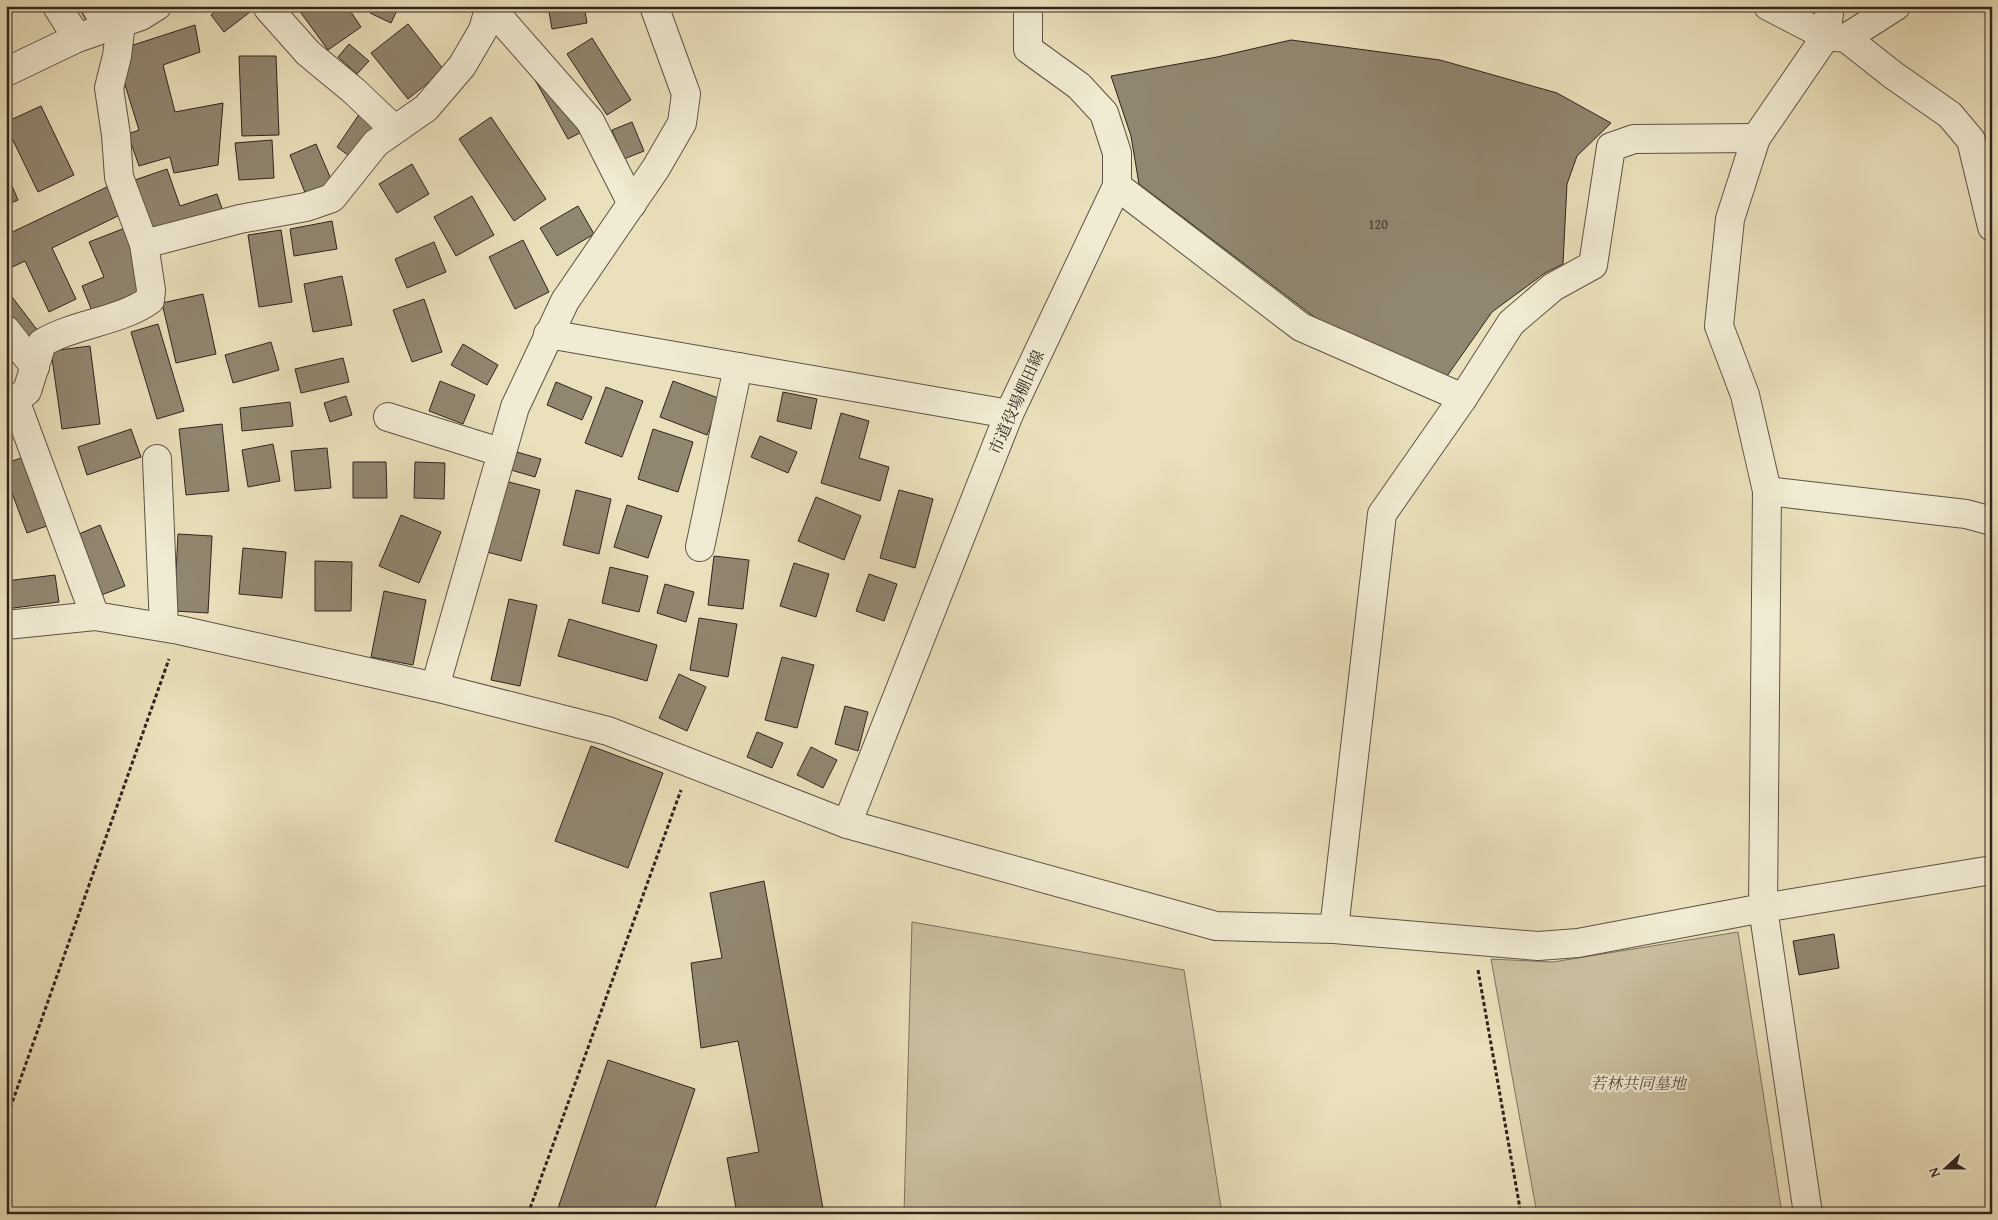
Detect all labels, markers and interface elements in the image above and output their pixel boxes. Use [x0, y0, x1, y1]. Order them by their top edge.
house number: 120 [1368, 214, 1388, 234]
street label: 市道役場棚田線 [982, 346, 1050, 458]
park label: 若林共同墓地 [1590, 1071, 1688, 1095]
north arrow [1920, 1142, 1970, 1192]
text: N [1923, 1164, 1945, 1181]

